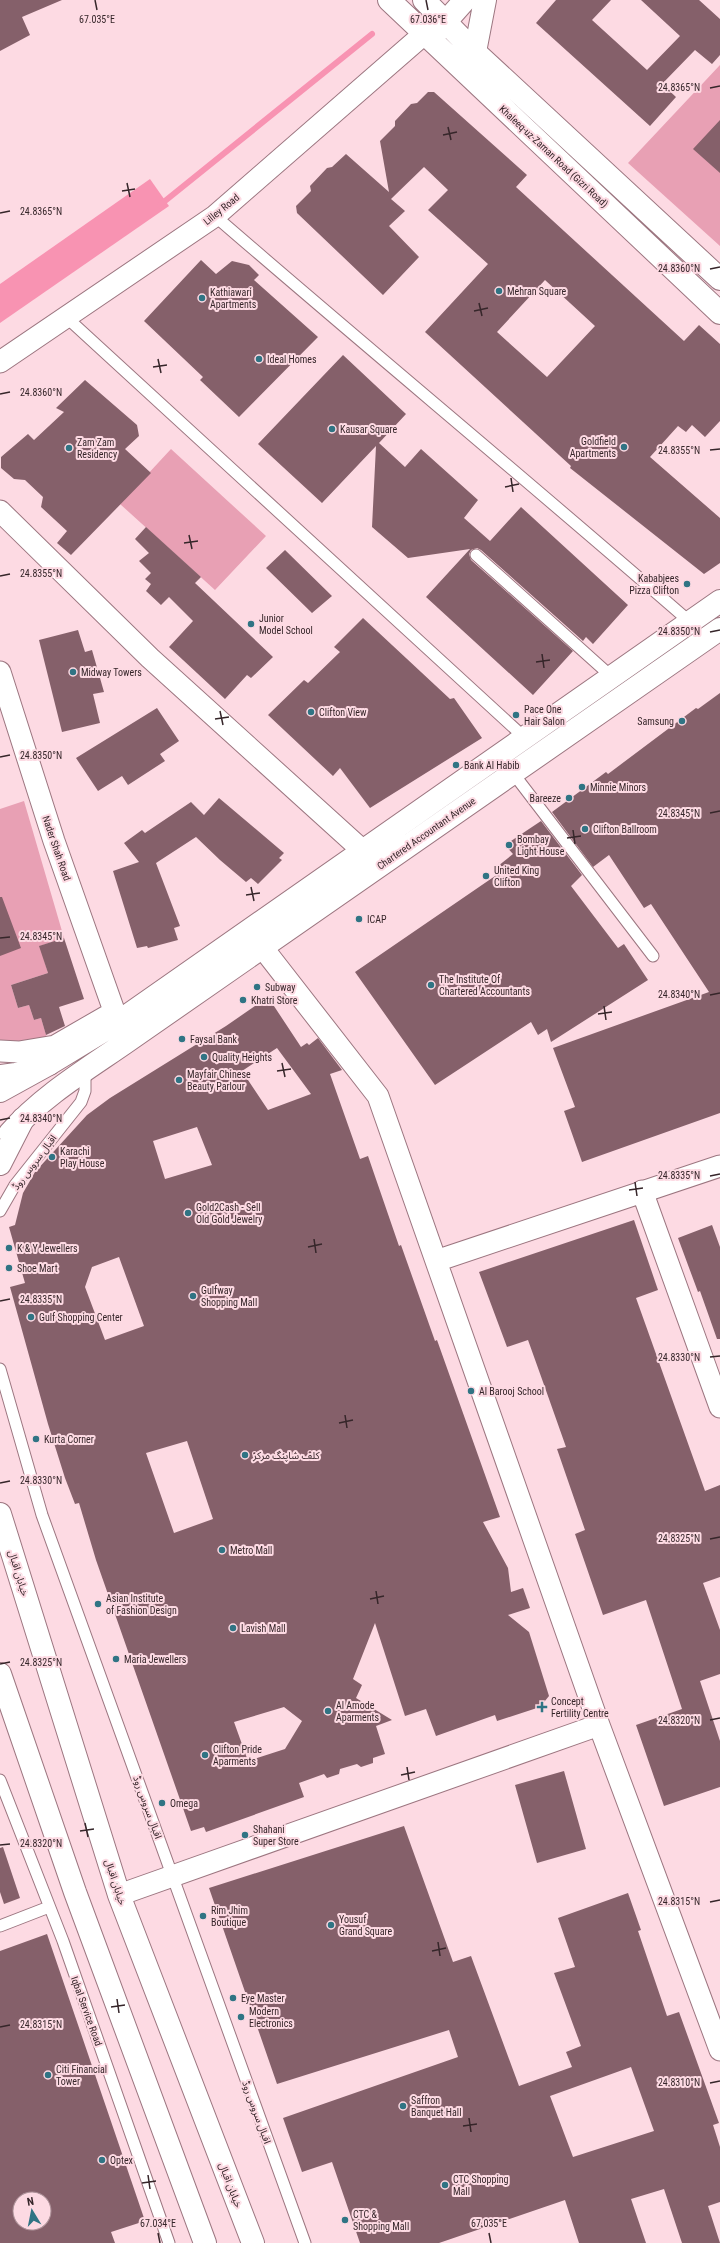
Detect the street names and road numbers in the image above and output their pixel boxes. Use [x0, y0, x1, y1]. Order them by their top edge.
street label: Khaleeq-uz-Zaman Road (Gizri Road) [496, 103, 610, 210]
street label: Lilley Road [201, 192, 241, 227]
street label: Chartered Accountant Avenue [375, 795, 478, 872]
street label: Nader Shah Road [40, 814, 73, 882]
street label: اقبال سروس روڈ [10, 1133, 59, 1193]
street label: خیابان اقبال [5, 1549, 31, 1598]
street label: اقبال سروس روڈ [130, 1774, 164, 1840]
street label: خیابان اقبال [102, 1858, 128, 1907]
street label: Iqbal Service Road [69, 1975, 104, 2047]
street label: اقبال سروس روڈ [239, 2079, 273, 2145]
street label: خیابان اقبال [216, 2161, 244, 2210]

